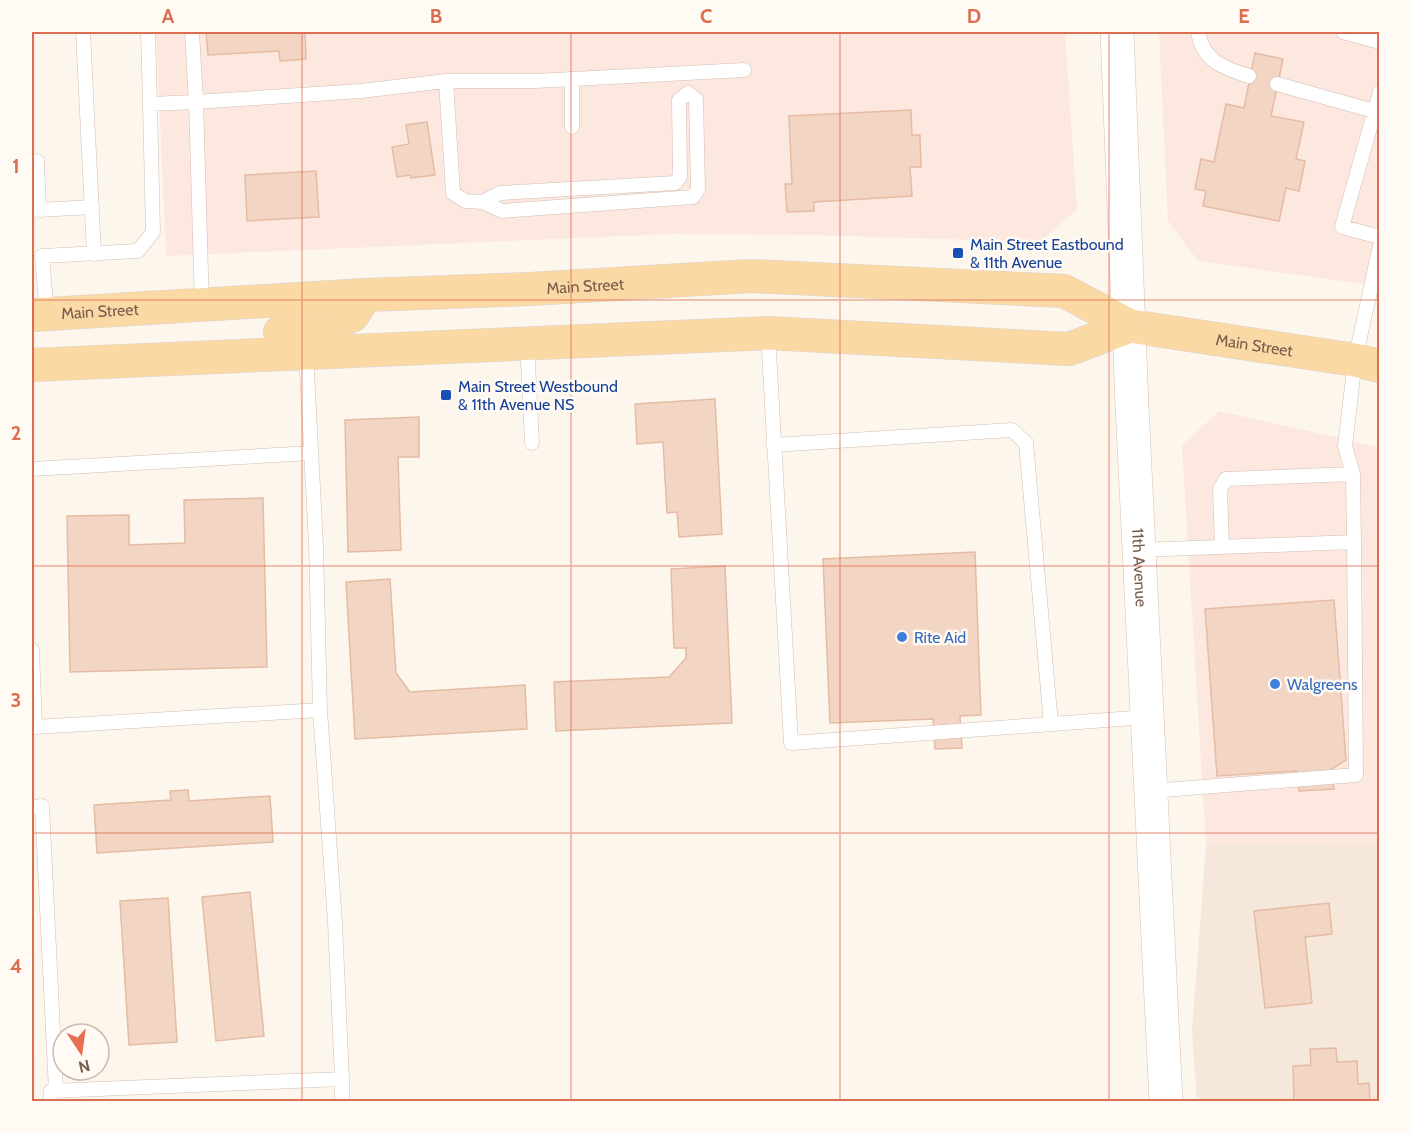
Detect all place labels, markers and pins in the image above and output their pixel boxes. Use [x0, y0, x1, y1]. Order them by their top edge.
place label: Main Street Eastbound & 11th Avenue [970, 235, 1124, 272]
marker: Main Street Eastbound & 11th Avenue [951, 246, 965, 260]
place label: Main Street Westbound & 11th Avenue NS [458, 377, 618, 414]
marker: Main Street Westbound & 11th Avenue NS [439, 388, 453, 402]
place label: Rite Aid [914, 628, 966, 647]
marker: Rite Aid [895, 630, 909, 644]
place label: Walgreens [1287, 675, 1358, 694]
marker: Walgreens [1268, 677, 1282, 691]

